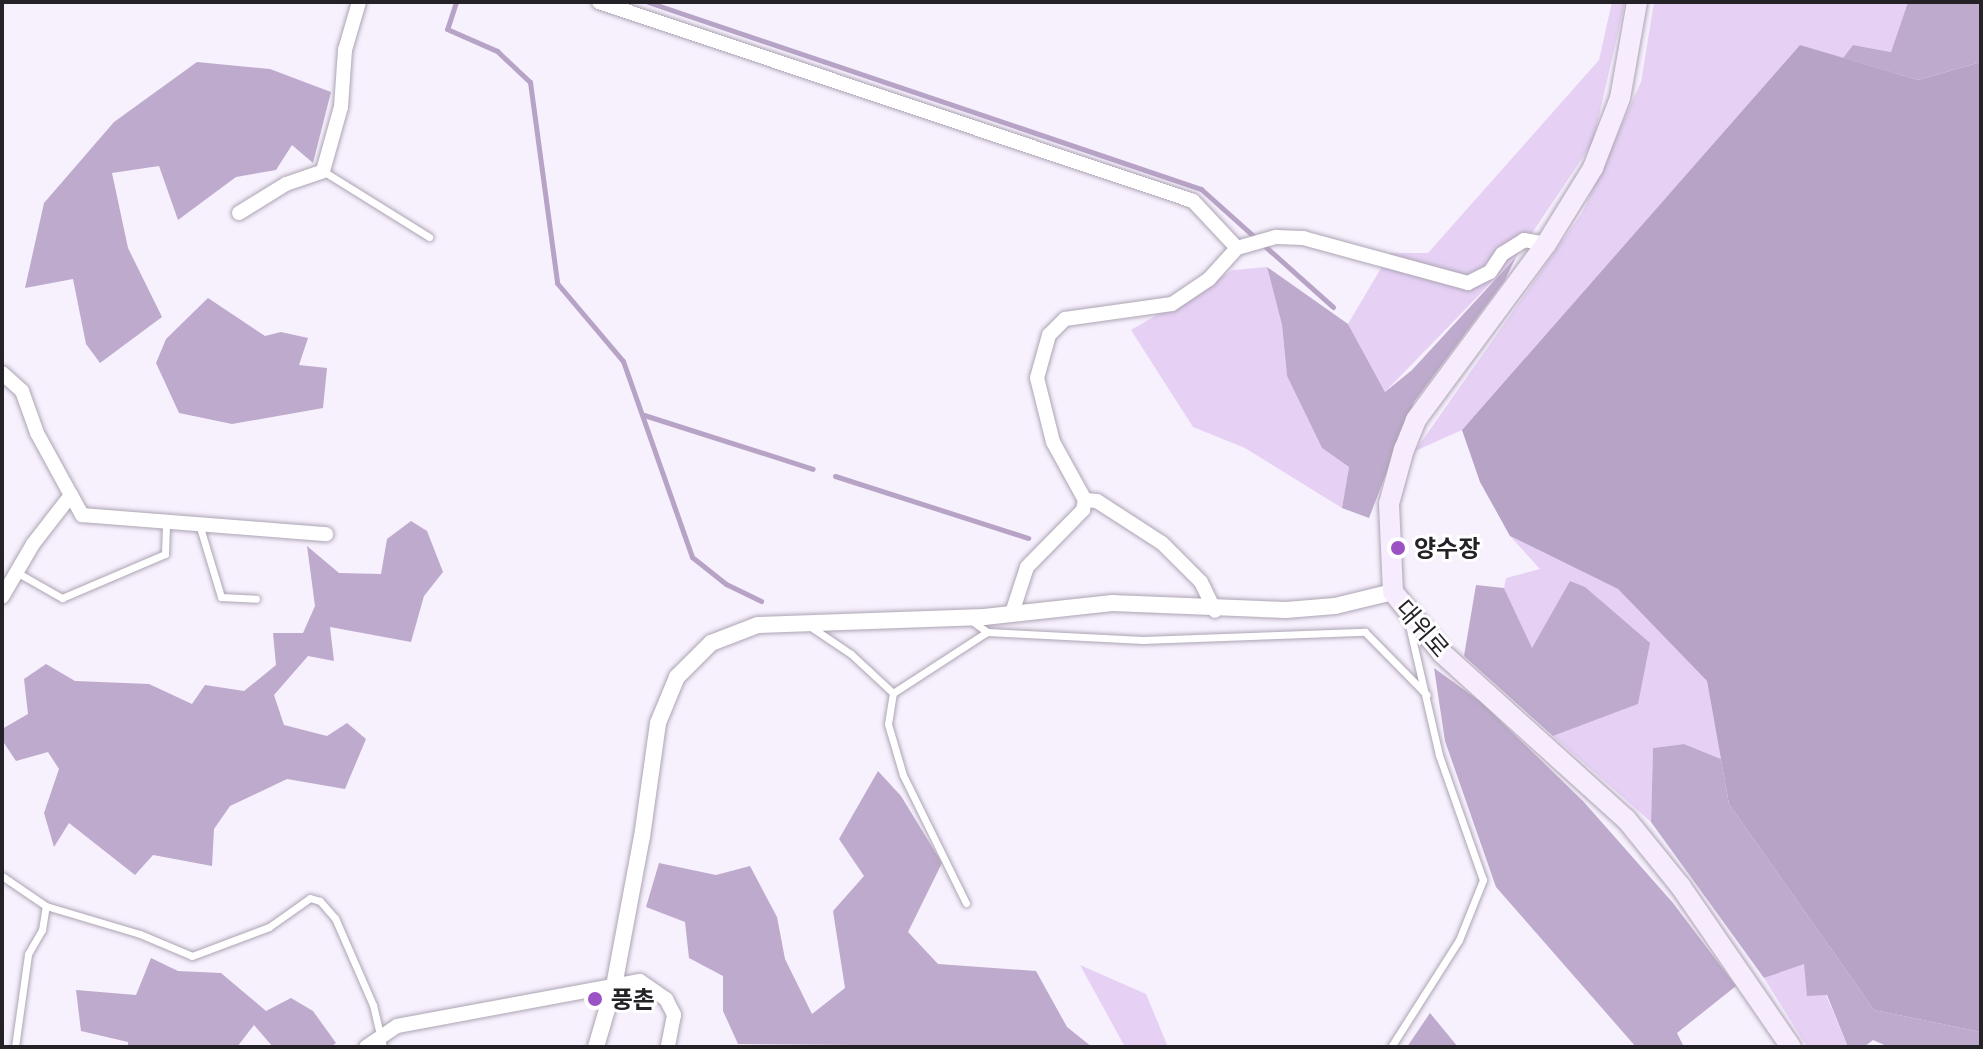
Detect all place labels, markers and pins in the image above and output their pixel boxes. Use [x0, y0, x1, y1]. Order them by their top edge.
place label: 양수장 [1414, 534, 1480, 562]
marker: 양수장 [1389, 539, 1407, 557]
place label: 풍촌 [611, 985, 655, 1013]
marker: 풍촌 [586, 990, 604, 1008]

